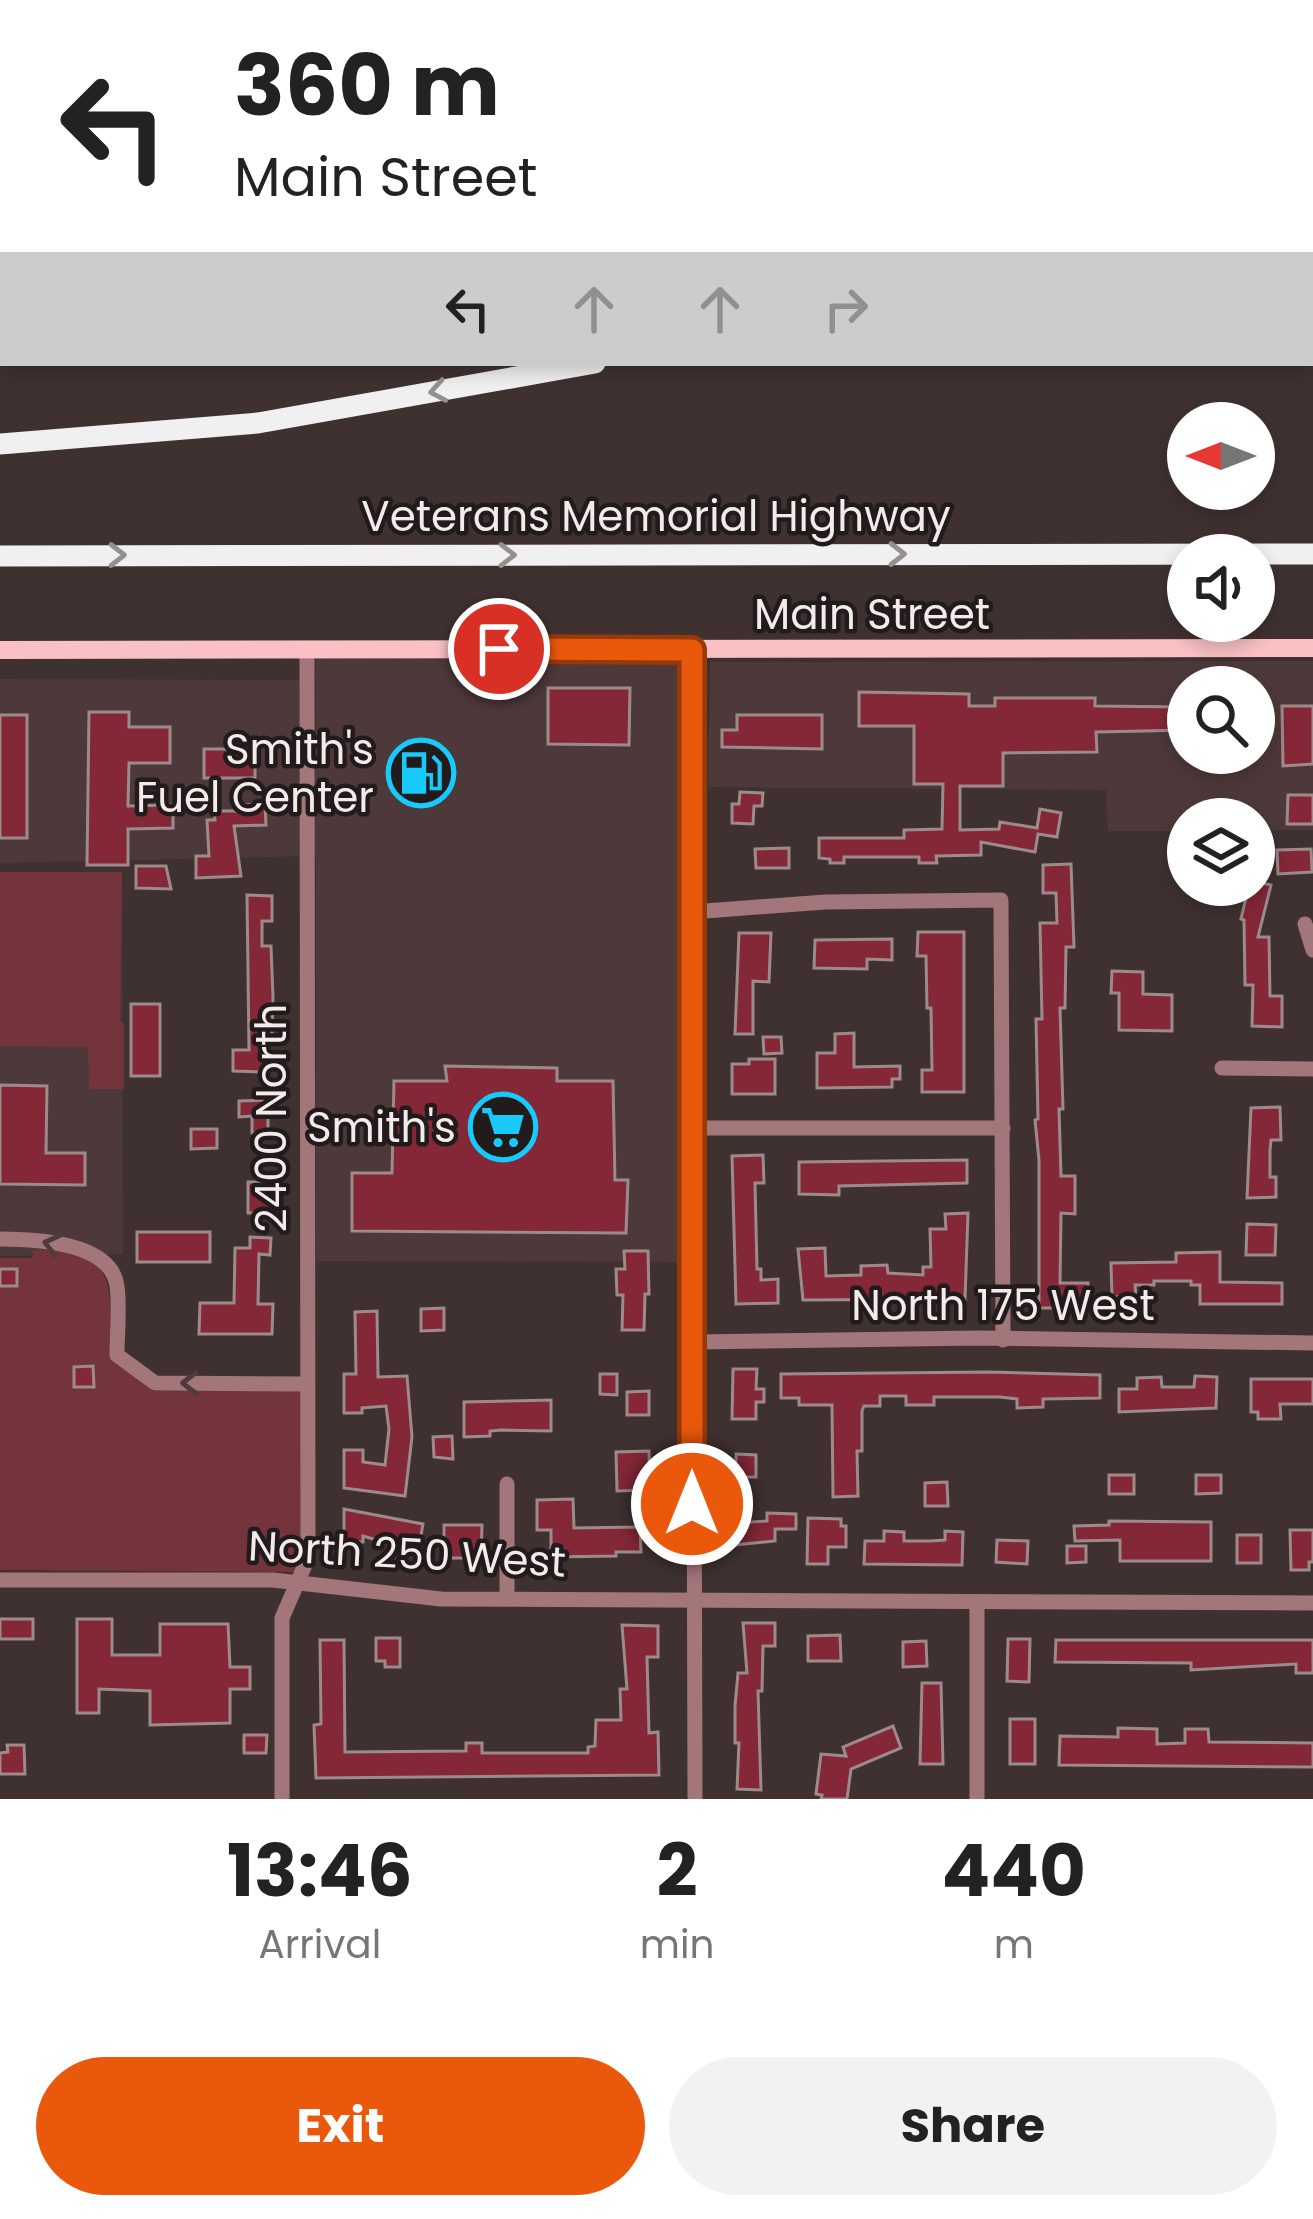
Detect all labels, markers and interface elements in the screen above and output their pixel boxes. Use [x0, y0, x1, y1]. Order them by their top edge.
text: 360 m [234, 27, 500, 144]
icon: left [36, 48, 192, 204]
text: Main Street [234, 139, 537, 215]
icon: left [435, 276, 501, 342]
icon: ahead [561, 276, 627, 342]
icon: ahead [687, 276, 753, 342]
icon: right [813, 276, 879, 342]
one-way arrow [428, 377, 448, 403]
north arrow [1167, 402, 1275, 510]
map controls [1167, 402, 1275, 906]
street label: Veterans Memorial Highway [361, 487, 951, 546]
button: sound [1167, 534, 1275, 642]
one-way arrow [889, 541, 907, 567]
one-way arrow [109, 542, 127, 568]
one-way arrow [499, 542, 517, 568]
street label: Main Street [754, 585, 990, 644]
pin [448, 598, 550, 700]
icon: arrive [466, 616, 532, 682]
button: search [1167, 666, 1275, 774]
place label: Smith's Fuel Center [136, 720, 374, 827]
fuel station icon: Smith's Fuel Center [386, 738, 456, 808]
button: layers [1167, 798, 1275, 906]
street label: 2400 North [242, 1004, 301, 1232]
supermarket icon: Smith's [468, 1092, 538, 1162]
place label: Smith's [307, 1098, 456, 1157]
one-way arrow [43, 1233, 63, 1258]
street label: North 175 West [851, 1276, 1155, 1335]
one-way arrow [180, 1371, 199, 1397]
position arrow [629, 1441, 755, 1567]
street label: North 250 West [247, 1516, 567, 1592]
text: 13:46 [227, 1820, 413, 1921]
text: 2 [657, 1820, 698, 1921]
text: 440 [942, 1820, 1086, 1921]
text: Arrival [258, 1917, 381, 1972]
text: min [640, 1917, 715, 1972]
text: m [994, 1917, 1034, 1972]
button: Exit [36, 2057, 645, 2195]
button: Share [669, 2057, 1277, 2195]

